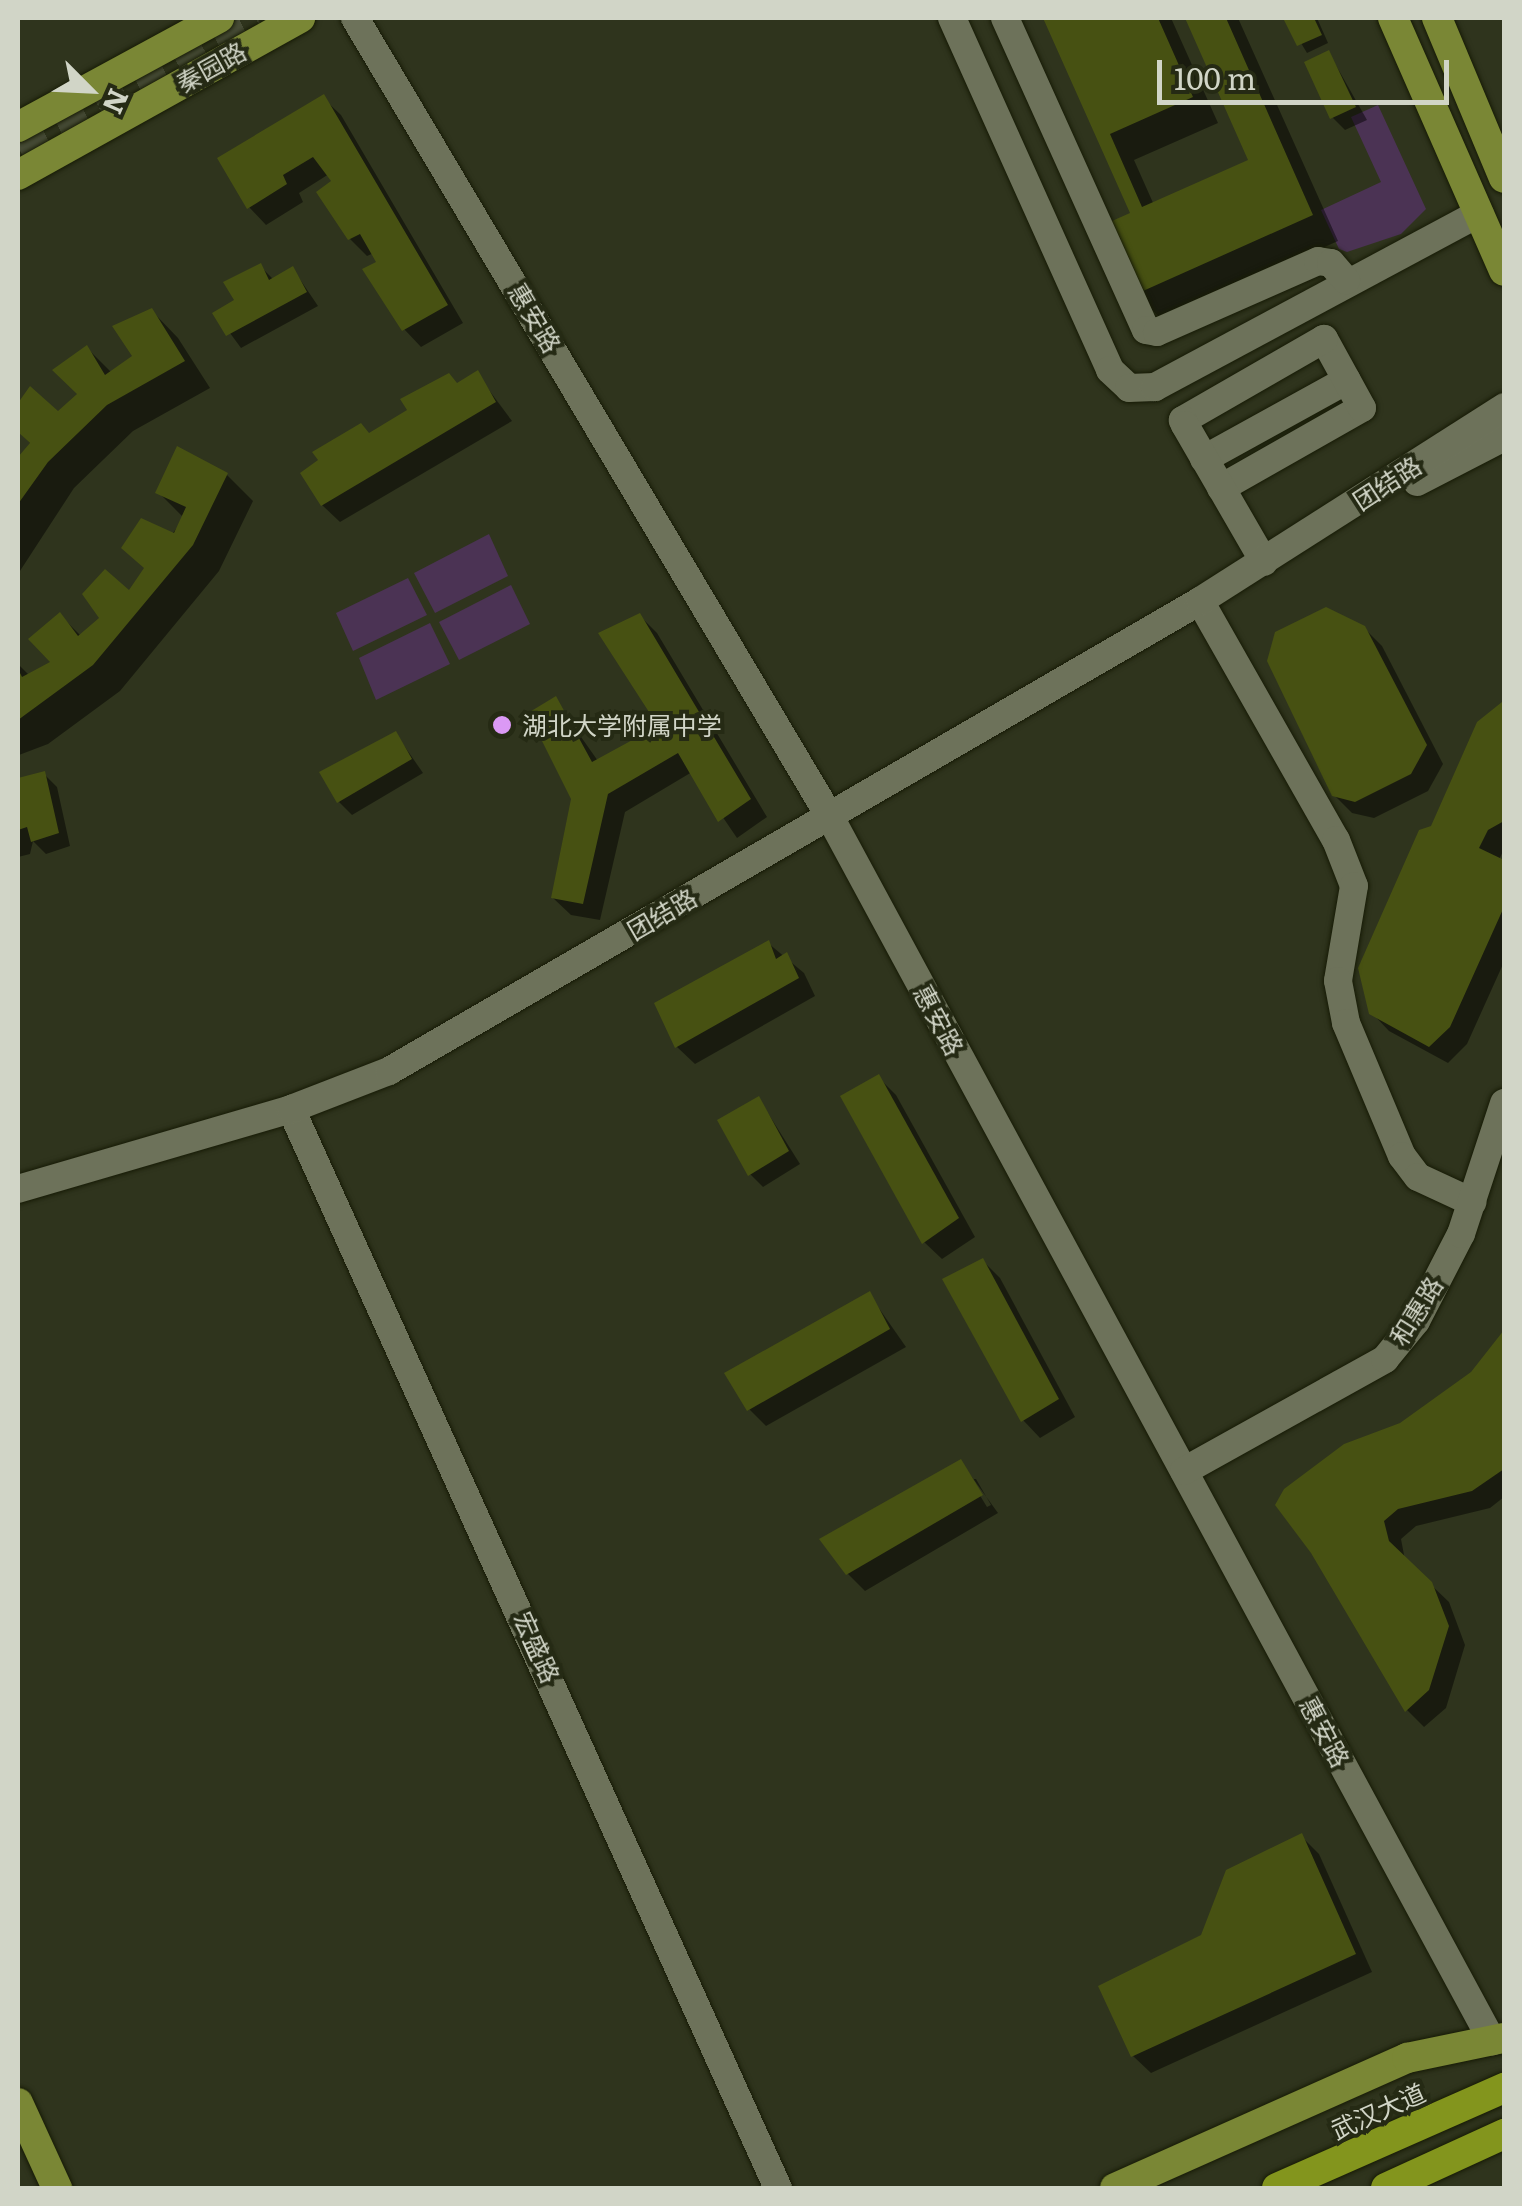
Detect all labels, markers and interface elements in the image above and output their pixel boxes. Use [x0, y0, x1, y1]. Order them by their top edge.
street label: 秦园路 [171, 36, 251, 98]
north arrow [40, 40, 140, 140]
scale bar [1162, 40, 1454, 102]
text: 100 m [1174, 55, 1256, 99]
text: N [93, 83, 141, 121]
street label: 惠安路 [503, 278, 567, 358]
street label: 团结路 [1347, 450, 1427, 516]
place label: 湖北大学附属中学 [522, 710, 722, 740]
marker: 湖北大学附属中学 [491, 714, 513, 736]
street label: 团结路 [622, 882, 702, 946]
street label: 惠安路 [908, 980, 970, 1060]
street label: 和惠路 [1383, 1271, 1449, 1351]
street label: 宏盛路 [508, 1607, 566, 1687]
street label: 惠安路 [1294, 1692, 1356, 1772]
street label: 武汉大道 [1326, 2077, 1430, 2145]

